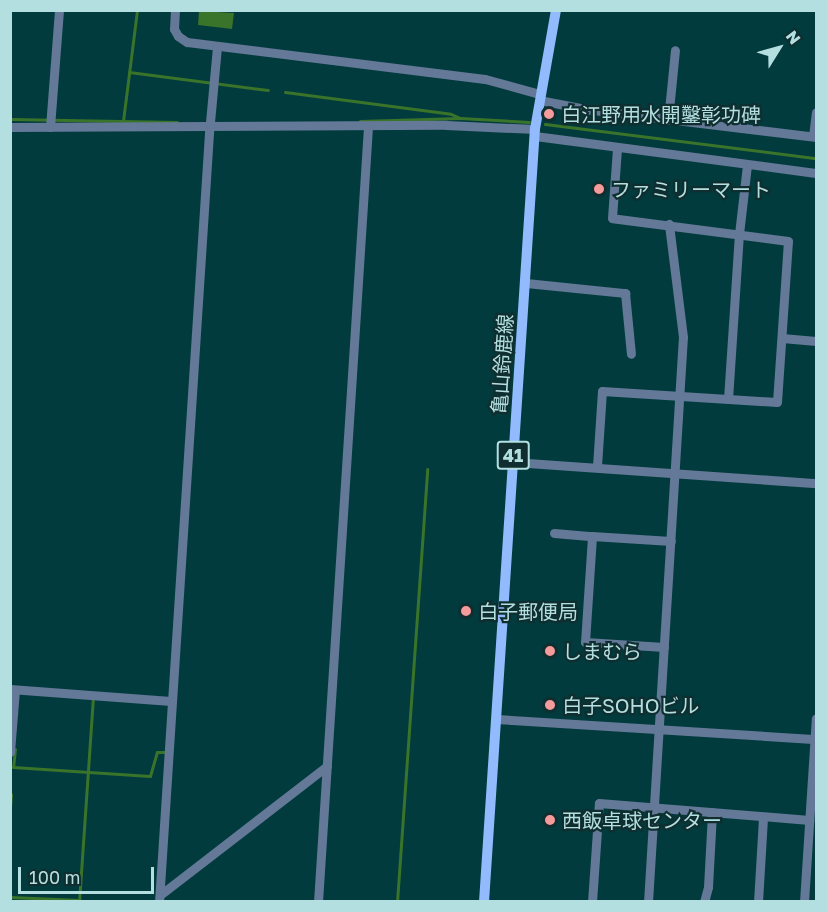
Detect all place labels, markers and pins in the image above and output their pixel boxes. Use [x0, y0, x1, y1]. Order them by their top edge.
place label: 白江野用水開鑿彰功碑 [561, 102, 761, 126]
marker: 白江野用水開鑿彰功碑 [542, 107, 556, 121]
place label: ファミリーマート [611, 177, 771, 201]
marker: ファミリーマート [592, 182, 606, 196]
place label: 白子郵便局 [478, 599, 578, 623]
marker: 白子郵便局 [459, 604, 473, 618]
place label: しまむら [562, 639, 642, 663]
marker: しまむら [543, 644, 557, 658]
place label: 白子SOHOビル [562, 693, 700, 717]
marker: 白子SOHOビル [543, 698, 557, 712]
place label: 西飯卓球センター [562, 808, 722, 832]
marker: 西飯卓球センター [543, 813, 557, 827]

